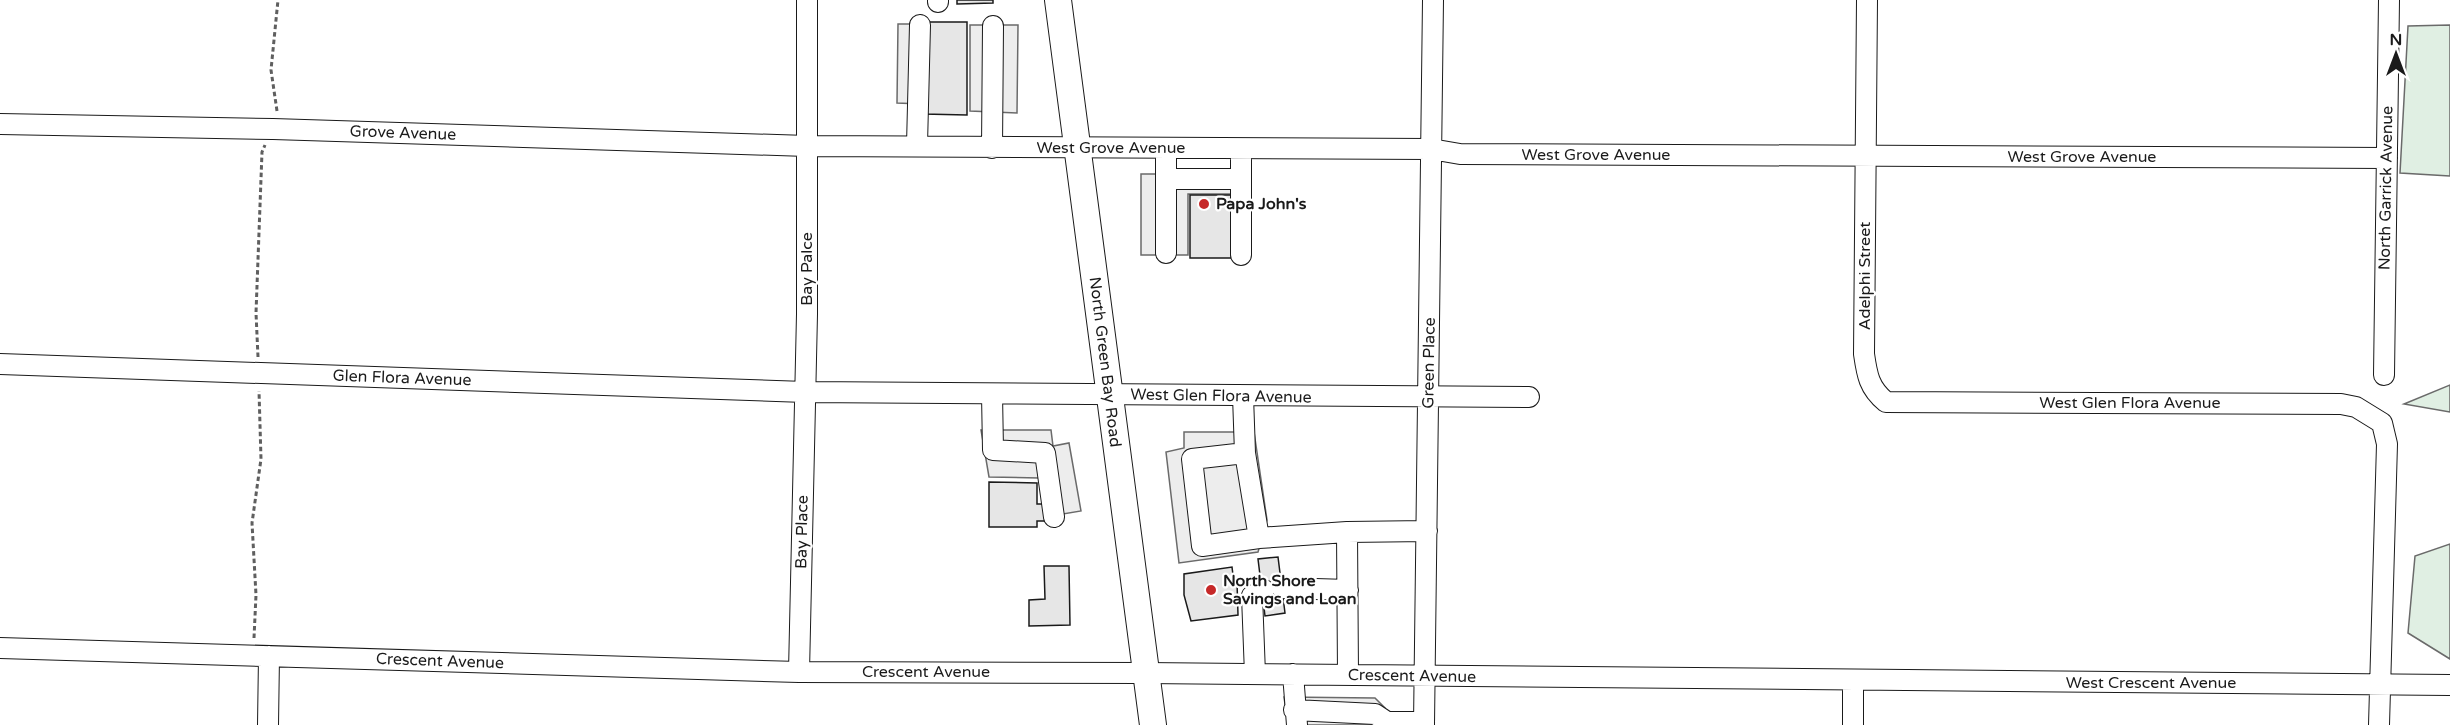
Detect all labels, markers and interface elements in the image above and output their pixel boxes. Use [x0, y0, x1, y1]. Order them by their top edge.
north arrow [2366, 24, 2426, 84]
text: N [2390, 30, 2402, 50]
street label: North Garrick Avenue [2375, 106, 2397, 270]
street label: Grove Avenue [349, 121, 457, 145]
street label: West Grove Avenue [1037, 138, 1185, 158]
street label: West Grove Avenue [1522, 145, 1670, 165]
street label: West Grove Avenue [2008, 147, 2156, 167]
place label: Papa John's [1216, 194, 1307, 214]
marker: Papa John's [1197, 197, 1211, 211]
street label: Adelphi Street [1855, 222, 1875, 330]
street label: Bay Palce [797, 232, 817, 306]
street label: North Green Bay Road [1085, 276, 1125, 448]
street label: Green Place [1418, 317, 1440, 409]
street label: Glen Flora Avenue [332, 366, 472, 390]
street label: West Glen Flora Avenue [1130, 384, 1312, 408]
street label: West Glen Flora Avenue [2039, 393, 2221, 413]
street label: Bay Place [791, 495, 813, 569]
place label: North Shore Savings and Loan [1223, 571, 1357, 609]
marker: North Shore Savings and Loan [1204, 583, 1218, 597]
street label: Crescent Avenue [376, 649, 504, 673]
street label: Crescent Avenue [862, 662, 990, 682]
street label: Crescent Avenue [1348, 665, 1476, 687]
street label: West Crescent Avenue [2066, 673, 2236, 693]

